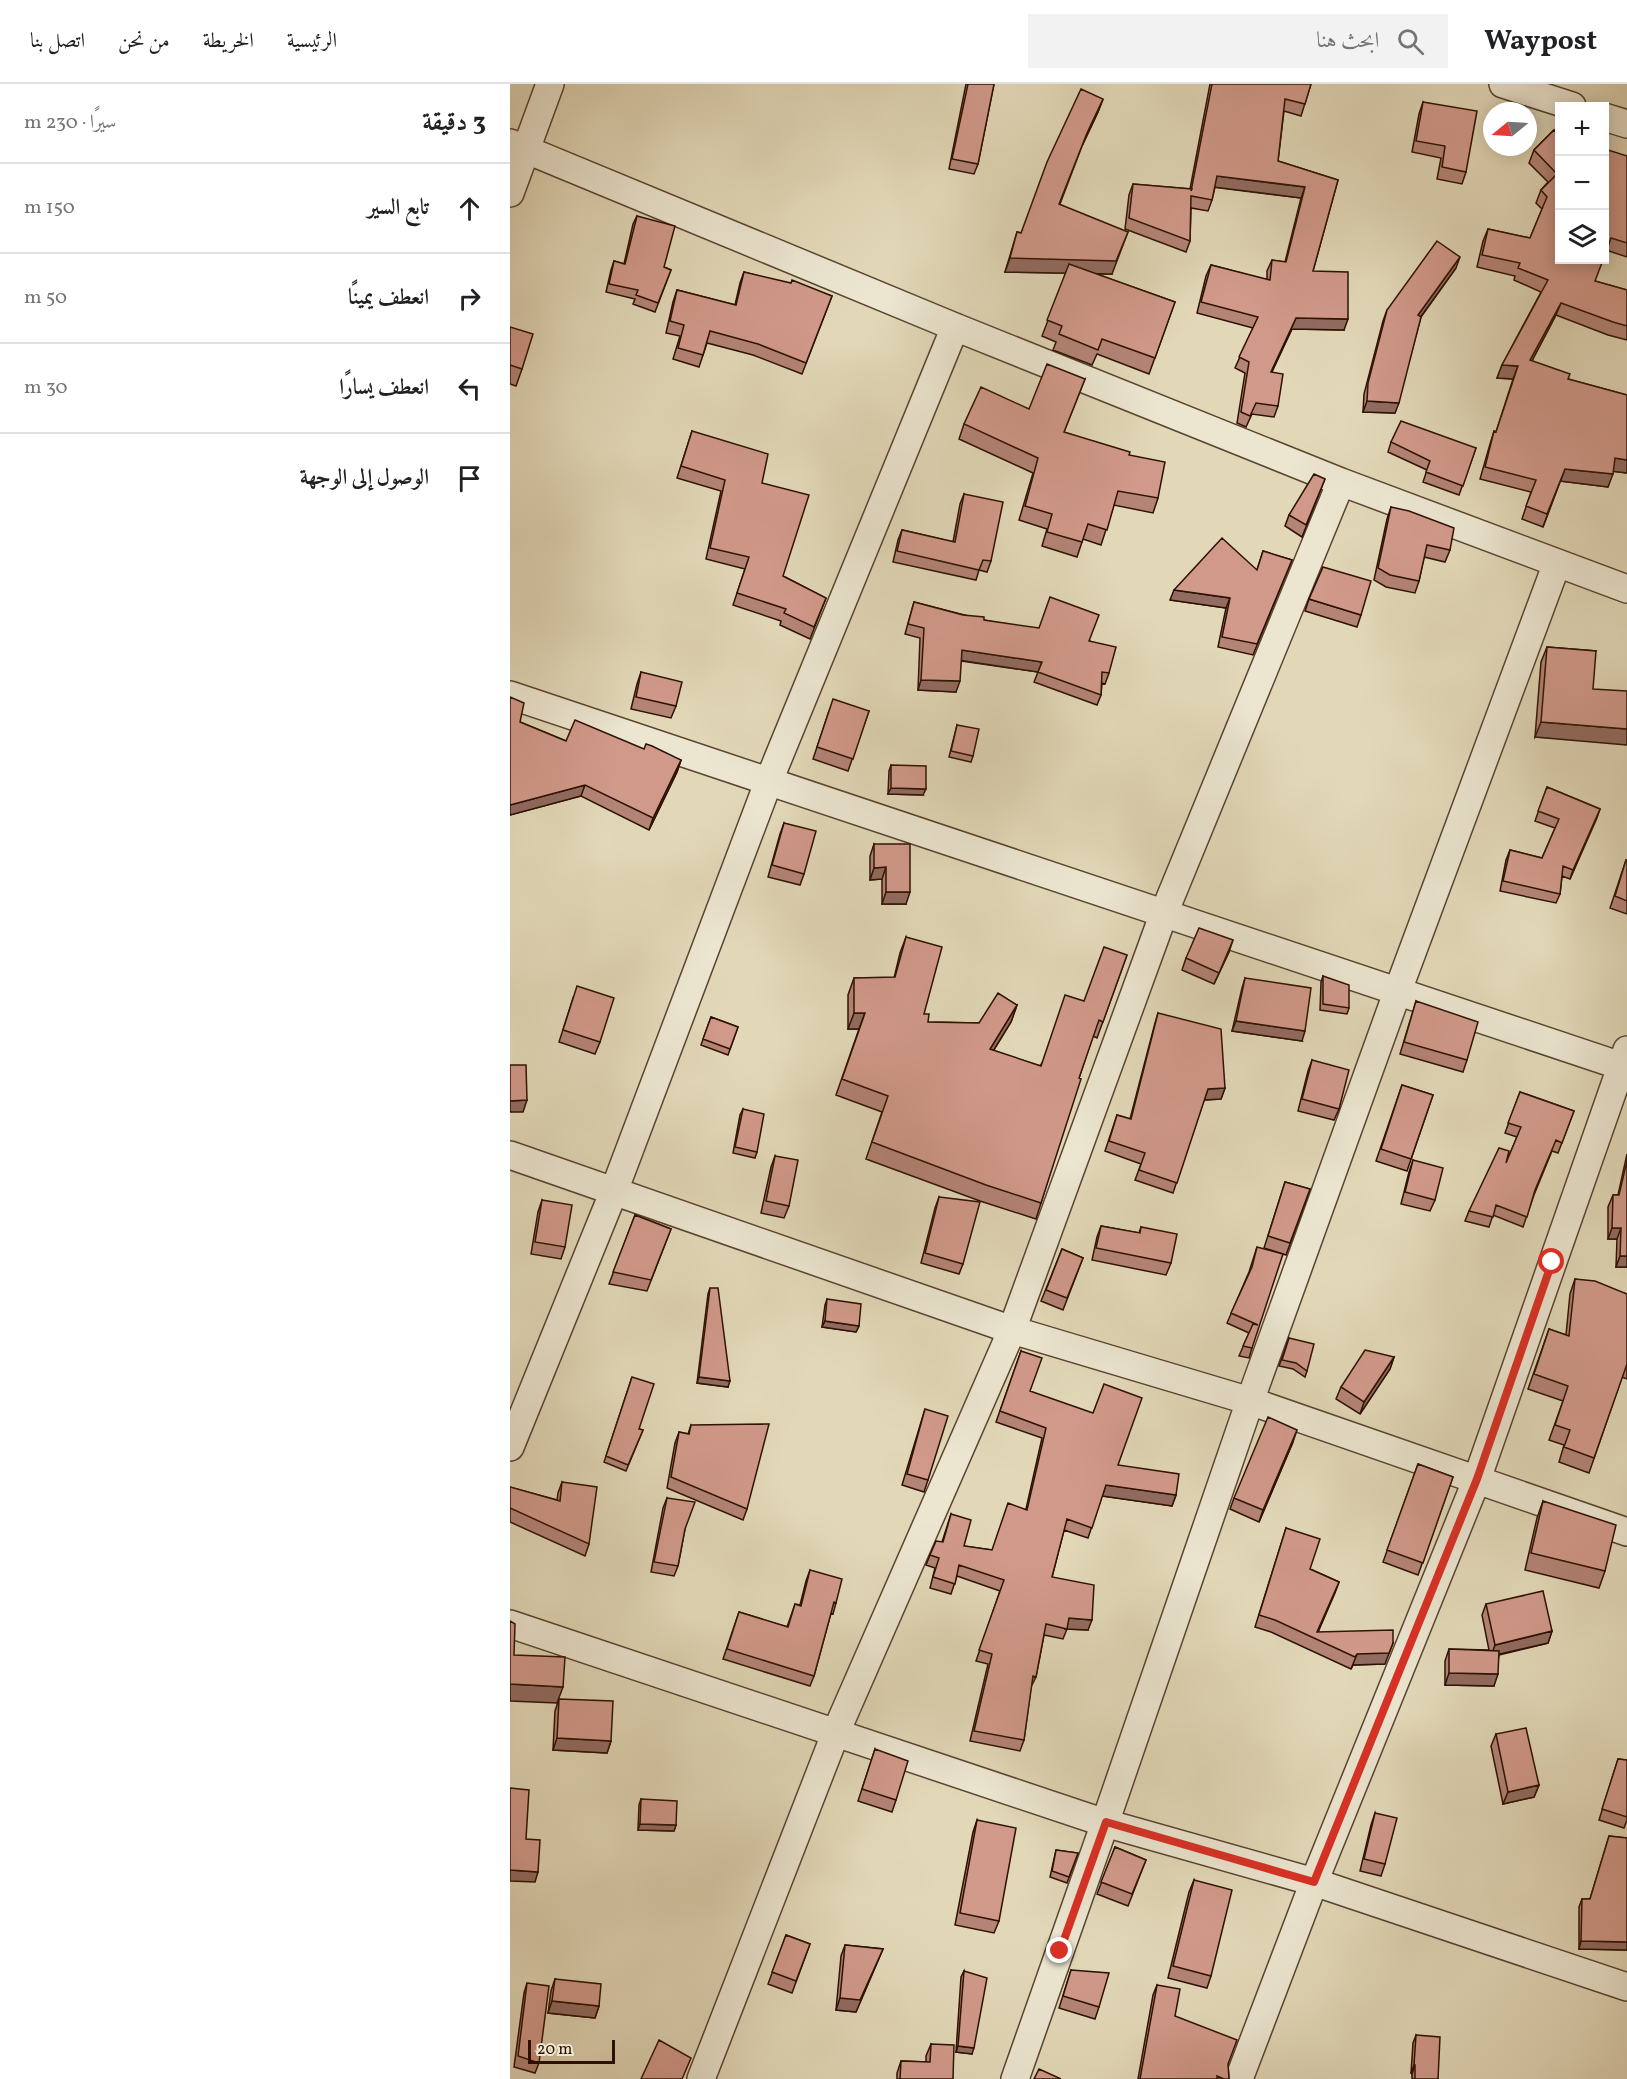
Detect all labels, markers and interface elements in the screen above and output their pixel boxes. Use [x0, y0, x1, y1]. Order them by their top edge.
search box [1028, 14, 1448, 68]
text: Waypost [1484, 22, 1597, 61]
icon: search [1394, 25, 1427, 58]
text: ابحث هنا [1316, 26, 1379, 57]
text: اتصل بنا [30, 27, 85, 56]
text: من نحن [118, 27, 170, 56]
text: الخريطة [203, 27, 254, 56]
text: الرئيسية [287, 27, 337, 56]
north arrow [1483, 102, 1537, 156]
map controls [1555, 102, 1609, 264]
button: + [1555, 102, 1609, 156]
text: 3 دقيقة [422, 105, 486, 141]
text: سيرًا · 230 m [24, 109, 116, 137]
button: − [1555, 156, 1609, 210]
icon: ahead [453, 192, 486, 225]
text: تابع السير [367, 193, 429, 224]
text: 150 m [24, 194, 75, 222]
button: layers [1555, 210, 1609, 264]
icon: right [453, 282, 486, 315]
text: انعطف يمينًا [348, 283, 429, 314]
text: 50 m [24, 284, 67, 312]
icon: left [453, 372, 486, 405]
text: انعطف يسارًا [339, 373, 429, 404]
text: 30 m [24, 374, 68, 402]
icon: arrive [453, 462, 486, 495]
text: الوصول إلى الوجهة [300, 463, 429, 494]
route start [1538, 1248, 1564, 1274]
route end [1046, 1937, 1072, 1963]
scale bar [528, 2037, 615, 2064]
text: 20 m [537, 2039, 572, 2061]

